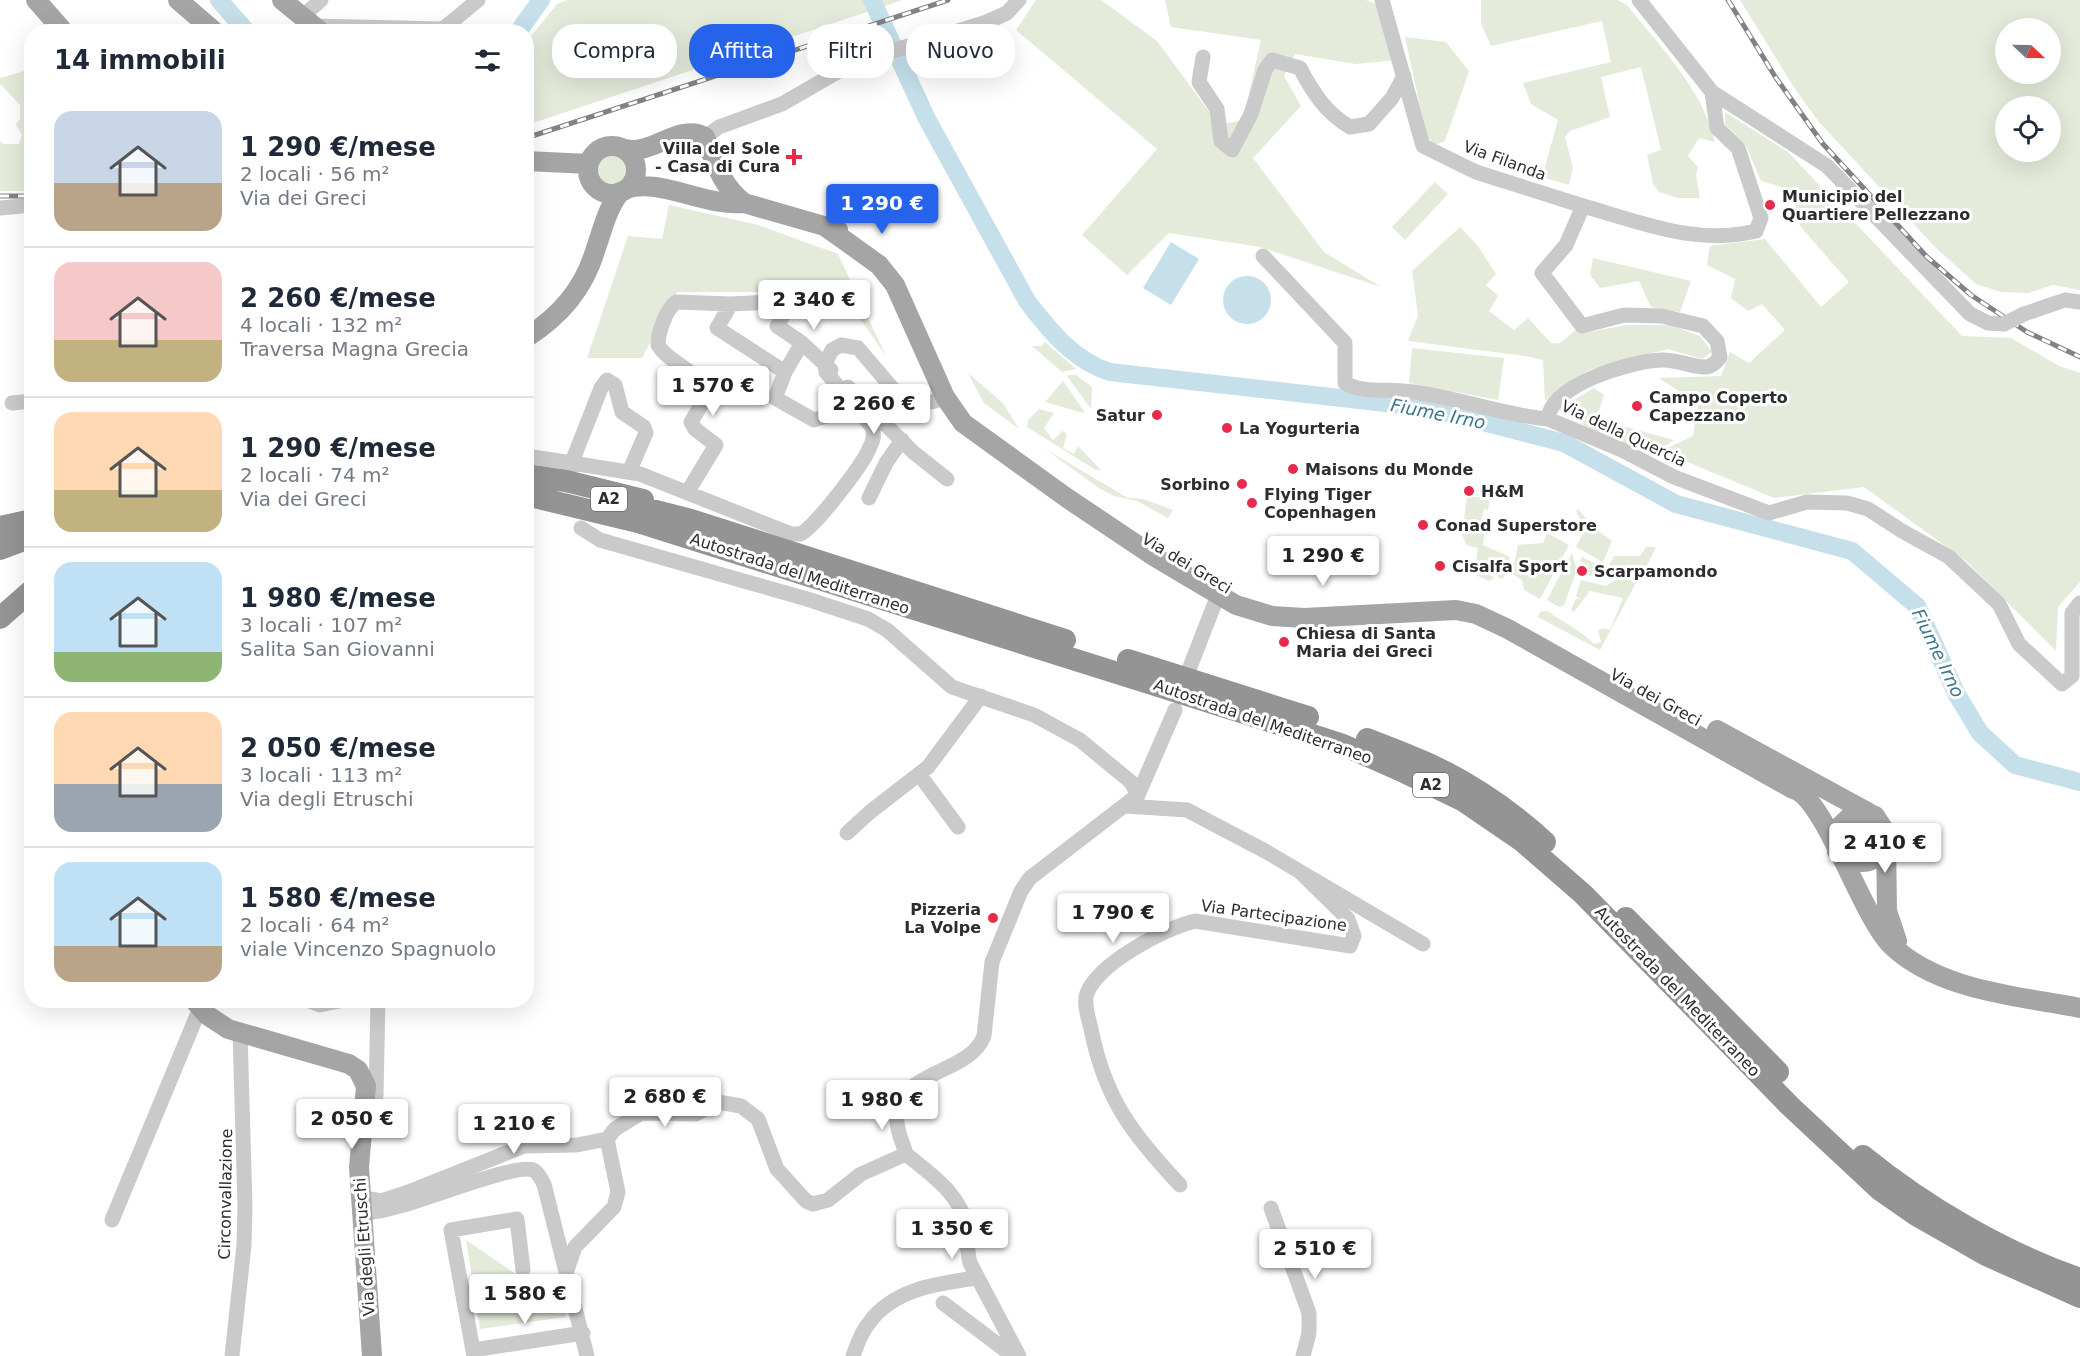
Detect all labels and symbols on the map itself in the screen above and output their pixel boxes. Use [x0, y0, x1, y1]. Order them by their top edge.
north arrow [1995, 18, 2061, 84]
street label: Via Filanda [1461, 137, 1549, 184]
place label: Villa del Sole - Casa di Cura [655, 139, 780, 176]
marker: Villa del Sole - Casa di Cura [785, 148, 803, 166]
pin: 1 290 € [827, 184, 937, 235]
place label: Municipio del Quartiere Pellezzano [1782, 187, 1970, 224]
marker: Municipio del Quartiere Pellezzano [1763, 198, 1777, 212]
pin: 2 340 € [759, 280, 869, 331]
pin: 1 570 € [658, 366, 768, 417]
pin: 2 260 € [819, 384, 929, 435]
place label: Campo Coperto Capezzano [1649, 388, 1788, 425]
water label: Fiume Irno [1389, 394, 1487, 433]
street label: Via della Quercia [1558, 396, 1689, 471]
marker: Campo Coperto Capezzano [1630, 399, 1644, 413]
place label: Satur [1096, 406, 1145, 425]
marker: Satur [1150, 408, 1164, 422]
place label: La Yogurteria [1239, 419, 1360, 438]
marker: La Yogurteria [1220, 421, 1234, 435]
place label: Maisons du Monde [1305, 460, 1473, 479]
marker: Maisons du Monde [1286, 462, 1300, 476]
place label: Sorbino [1160, 475, 1230, 494]
marker: Sorbino [1235, 477, 1249, 491]
place label: H&M [1481, 482, 1524, 501]
marker: H&M [1462, 484, 1476, 498]
place label: Flying Tiger Copenhagen [1264, 485, 1376, 522]
road number: A2 [591, 487, 627, 511]
marker: Flying Tiger Copenhagen [1245, 496, 1259, 510]
place label: Conad Superstore [1435, 516, 1597, 535]
marker: Conad Superstore [1416, 518, 1430, 532]
street label: Autostrada del Mediterraneo [688, 529, 912, 618]
street label: Via dei Greci [1138, 529, 1235, 598]
pin: 1 290 € [1268, 536, 1378, 587]
place label: Cisalfa Sport [1452, 557, 1568, 576]
marker: Cisalfa Sport [1433, 559, 1447, 573]
place label: Scarpamondo [1594, 562, 1717, 581]
marker: Scarpamondo [1575, 564, 1589, 578]
water label: Fiume Irno [1908, 605, 1969, 701]
place label: Chiesa di Santa Maria dei Greci [1296, 624, 1436, 661]
marker: Chiesa di Santa Maria dei Greci [1277, 635, 1291, 649]
street label: Via dei Greci [1607, 665, 1705, 730]
street label: Autostrada del Mediterraneo [1151, 675, 1374, 768]
road number: A2 [1413, 773, 1449, 797]
pin: 2 410 € [1830, 823, 1940, 874]
pin: 1 790 € [1058, 893, 1168, 944]
street label: Via Partecipazione [1200, 896, 1348, 935]
place label: Pizzeria La Volpe [904, 900, 981, 937]
street label: Autostrada del Mediterraneo [1591, 902, 1764, 1081]
marker: Pizzeria La Volpe [986, 911, 1000, 925]
pin: 2 680 € [610, 1077, 720, 1128]
pin: 1 980 € [827, 1080, 937, 1131]
pin: 2 050 € [297, 1099, 407, 1150]
pin: 1 210 € [459, 1104, 569, 1155]
street label: Circonvallazione [215, 1128, 236, 1260]
street label: Via degli Etruschi [350, 1177, 379, 1317]
pin: 1 350 € [897, 1209, 1007, 1260]
pin: 2 510 € [1260, 1229, 1370, 1280]
pin: 1 580 € [470, 1274, 580, 1325]

